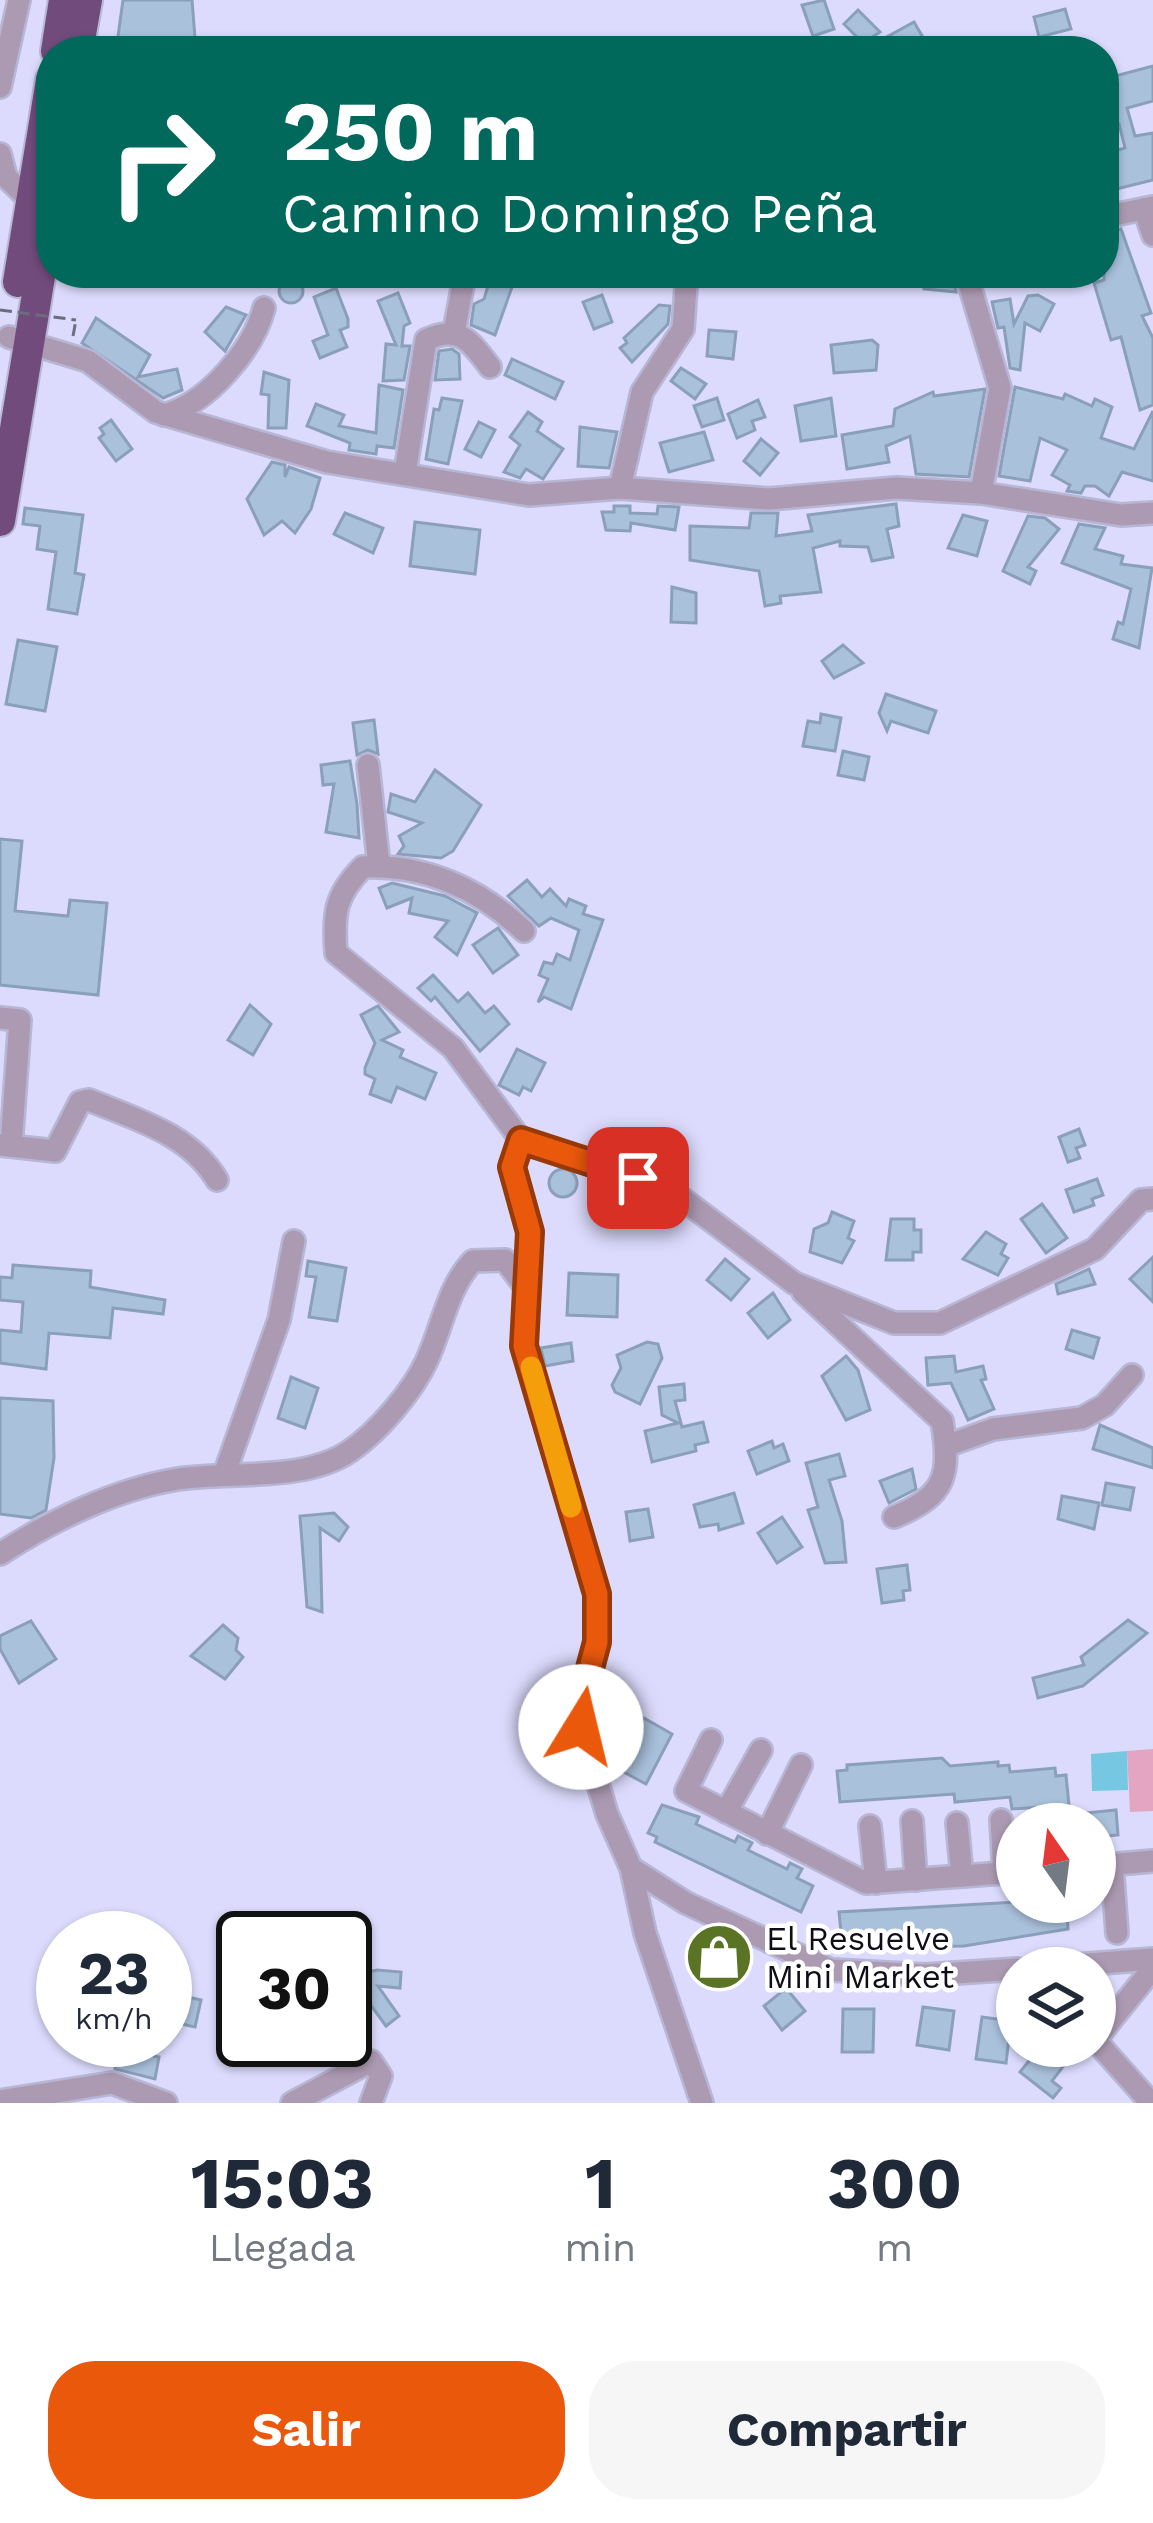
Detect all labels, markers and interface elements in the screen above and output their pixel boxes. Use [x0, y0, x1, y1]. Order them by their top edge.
text: 250 m [282, 82, 538, 180]
icon: right [84, 84, 240, 240]
text: Camino Domingo Peña [282, 182, 877, 245]
pin [587, 1127, 689, 1229]
icon: arrive [605, 1145, 671, 1211]
position arrow [518, 1664, 644, 1790]
north arrow [996, 1803, 1116, 1923]
map controls [996, 1803, 1116, 2067]
speed limit sign: 30 [216, 1911, 372, 2067]
place label: El Resuelve Mini Market [766, 1919, 954, 1996]
shop icon: El Resuelve Mini Market [684, 1922, 754, 1992]
text: 23 [78, 1938, 150, 2009]
button: layers [996, 1947, 1116, 2067]
text: km/h [75, 2001, 153, 2036]
text: 15:03 [191, 2141, 374, 2225]
text: 1 [585, 2141, 616, 2225]
text: 300 [827, 2141, 962, 2225]
text: Llegada [209, 2225, 356, 2270]
text: min [565, 2225, 636, 2270]
text: m [876, 2225, 913, 2270]
button: Salir [48, 2361, 565, 2499]
button: Compartir [589, 2361, 1105, 2499]

